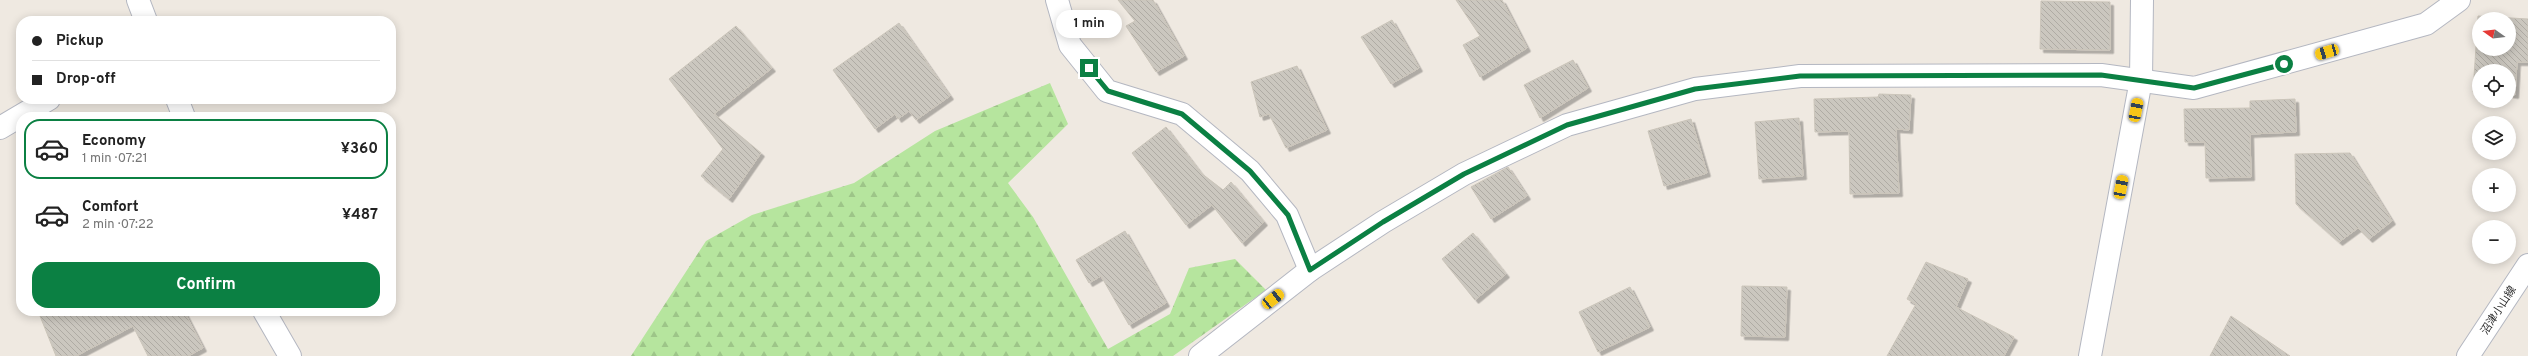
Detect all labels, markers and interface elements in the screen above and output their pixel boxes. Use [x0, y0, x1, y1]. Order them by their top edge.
callout: 1 min [1056, 10, 1122, 38]
north arrow [2472, 12, 2516, 56]
map controls [2472, 12, 2516, 264]
text: 1 min [1073, 16, 1105, 32]
text: Pickup [56, 32, 104, 51]
car [2314, 43, 2340, 61]
route start [2275, 55, 2293, 73]
route end [1080, 59, 1098, 77]
button: locate [2472, 64, 2516, 108]
text: Drop-off [56, 70, 116, 89]
car [2128, 97, 2144, 123]
button: layers [2472, 116, 2516, 160]
icon: car [34, 131, 70, 167]
text: Economy [82, 132, 146, 151]
text: ¥360 [341, 140, 378, 159]
text: 1 min · 07:21 [82, 151, 148, 167]
button: + [2472, 168, 2516, 212]
car [2113, 174, 2129, 200]
icon: car [34, 197, 70, 233]
text: Comfort [82, 198, 139, 217]
text: ¥487 [342, 206, 378, 225]
text: 2 min · 07:22 [82, 217, 154, 233]
button: − [2472, 220, 2516, 264]
button: Confirm [32, 262, 380, 308]
street label: 沼津小山線 [2478, 284, 2520, 337]
car [1260, 287, 1286, 311]

